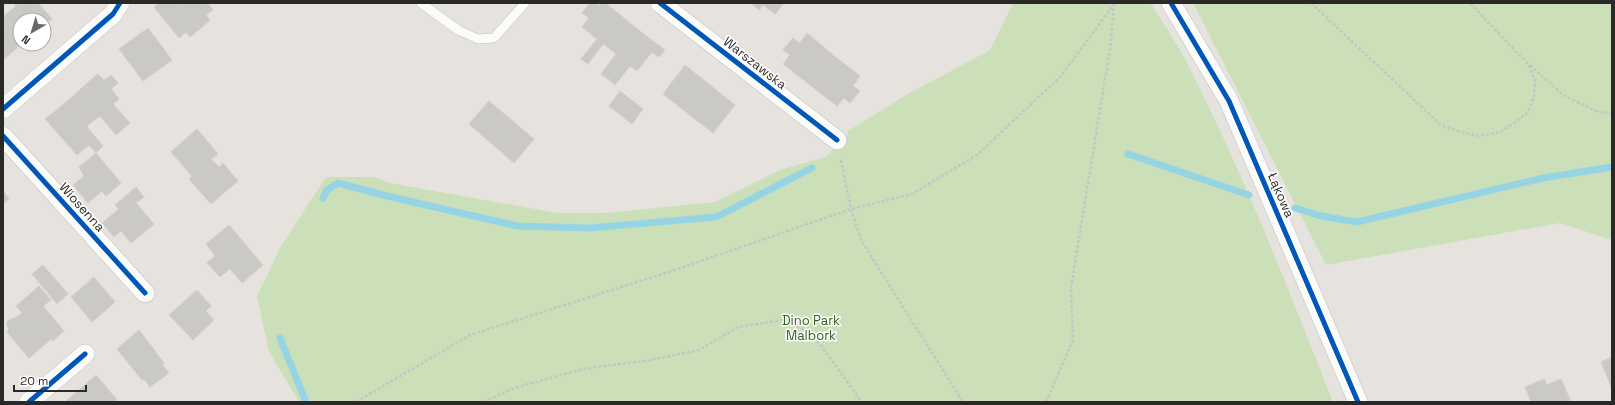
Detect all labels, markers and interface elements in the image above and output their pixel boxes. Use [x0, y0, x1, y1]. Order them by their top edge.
north arrow [12, 12, 52, 52]
text: N [19, 32, 33, 48]
street label: Warszawska [720, 33, 791, 93]
street label: Łąkowa [1264, 170, 1298, 221]
street label: Wiosenna [55, 179, 109, 236]
park label: Dino Park Malbork [782, 312, 840, 344]
scale bar [14, 367, 86, 393]
text: 20 m [20, 373, 48, 389]

